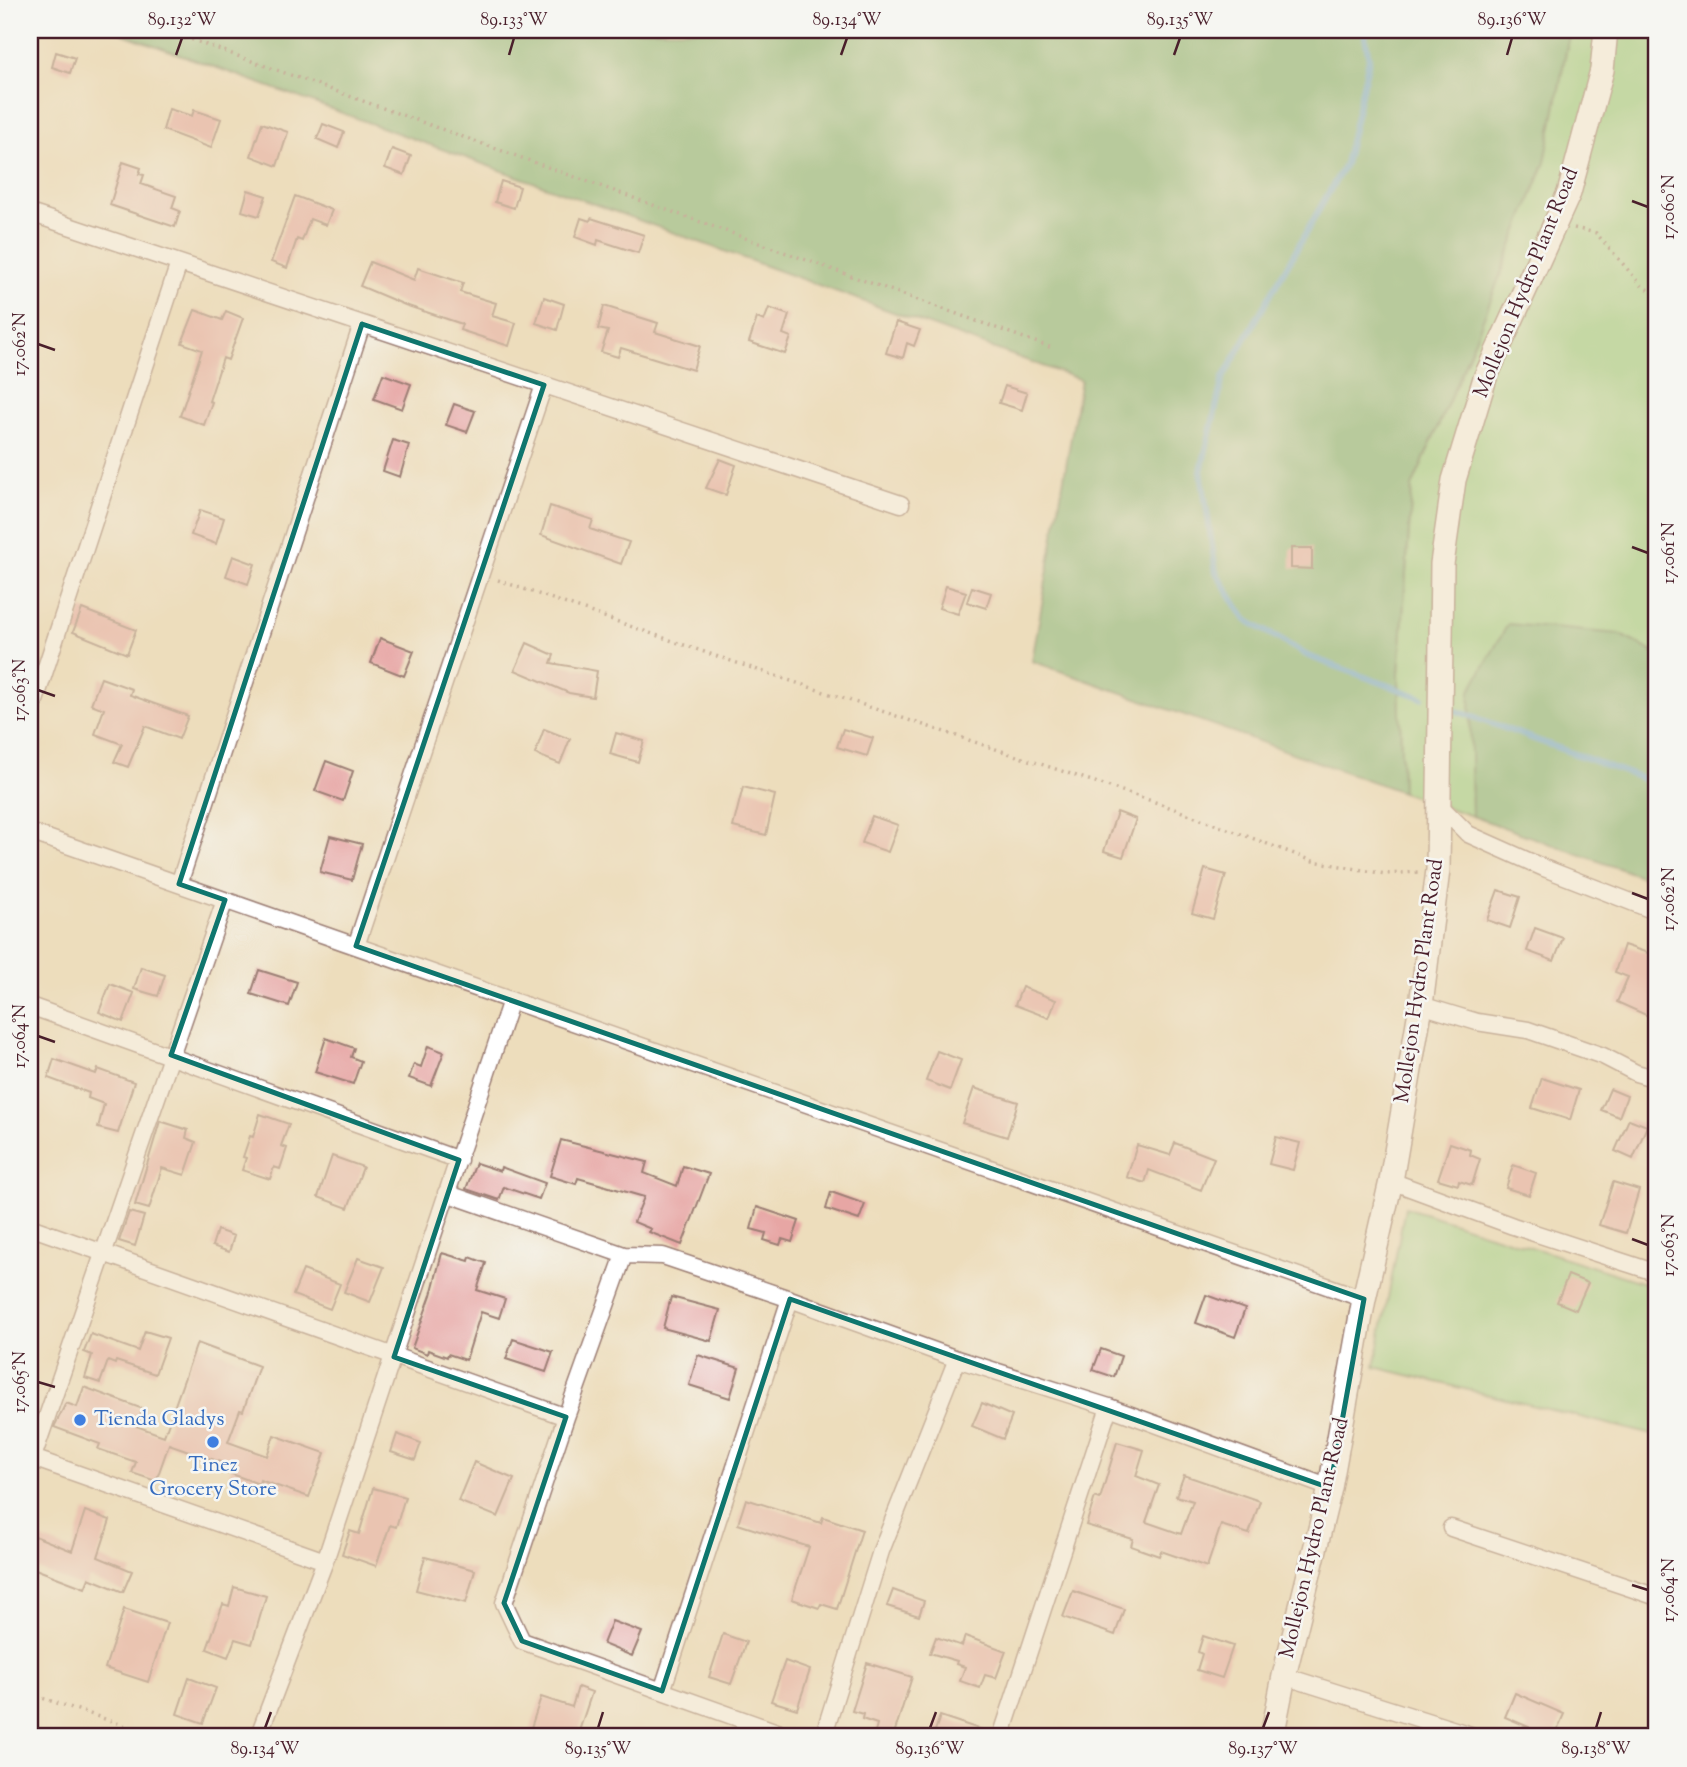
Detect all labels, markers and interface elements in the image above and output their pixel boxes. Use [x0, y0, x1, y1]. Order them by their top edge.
text: 89.132°W [148, 8, 216, 34]
text: 89.133°W [480, 8, 548, 34]
text: 89.134°W [812, 8, 882, 34]
text: 89.135°W [1147, 8, 1213, 34]
text: 89.136°W [1477, 8, 1547, 34]
street label: Mollejon Hydro Plant Road [1467, 163, 1587, 403]
text: 17.060°N [1657, 174, 1683, 240]
text: 17.062°N [8, 312, 34, 376]
text: 17.061°N [1657, 522, 1683, 584]
text: 17.063°N [8, 659, 34, 721]
street label: Mollejon Hydro Plant Road [1388, 857, 1452, 1105]
text: 17.062°N [1657, 867, 1683, 931]
text: 17.064°N [8, 1004, 34, 1068]
text: 17.063°N [1657, 1214, 1683, 1276]
text: 17.065°N [8, 1351, 34, 1413]
place label: Tienda Gladys [94, 1405, 224, 1435]
marker: Tienda Gladys [72, 1412, 88, 1428]
street label: Mollejon Hydro Plant Road [1273, 1414, 1357, 1661]
marker: Tinez Grocery Store [205, 1434, 221, 1450]
place label: Tinez Grocery Store [149, 1451, 277, 1505]
text: 17.064°N [1657, 1558, 1683, 1622]
text: 89.134°W [230, 1737, 300, 1763]
text: 89.135°W [565, 1737, 631, 1763]
text: 89.136°W [895, 1737, 965, 1763]
text: 89.137°W [1228, 1737, 1298, 1763]
text: 89.138°W [1561, 1737, 1631, 1763]

